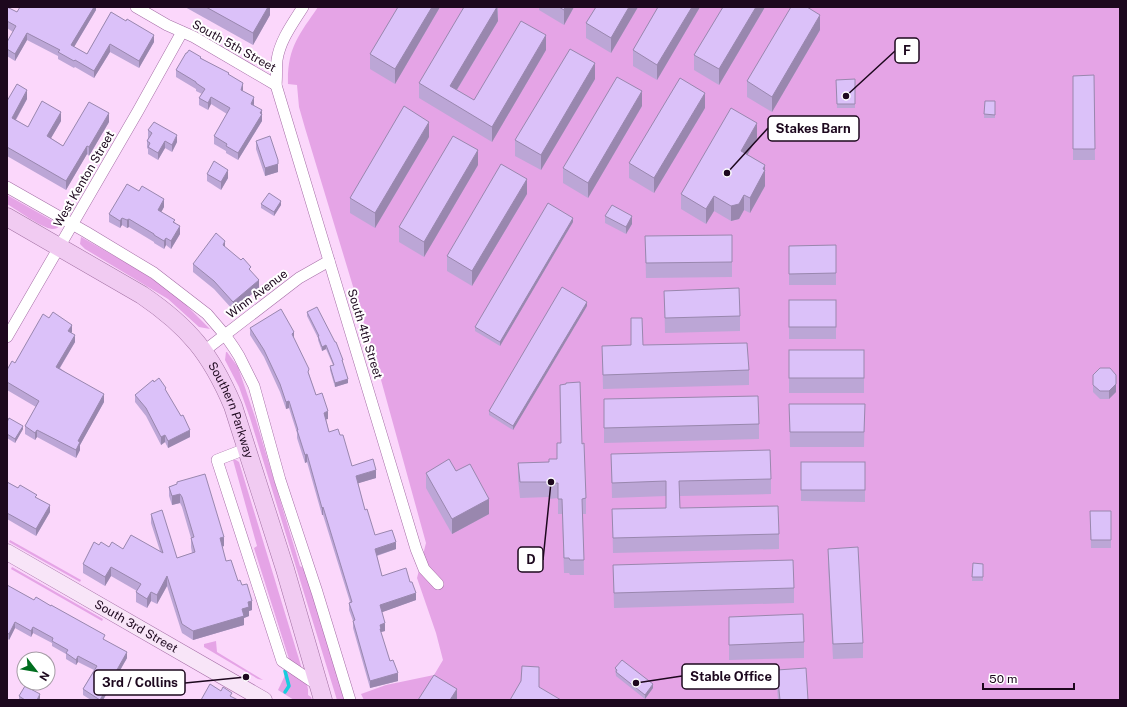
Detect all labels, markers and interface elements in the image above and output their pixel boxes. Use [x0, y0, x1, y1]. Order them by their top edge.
street label: South 5th Street [190, 17, 279, 75]
callout: F [895, 38, 919, 63]
text: F [903, 43, 911, 58]
callout: Stakes Barn [768, 116, 859, 141]
text: Stakes Barn [775, 121, 851, 136]
street label: West Kenton Street [51, 128, 117, 230]
street label: Winn Avenue [224, 266, 290, 321]
street label: South 4th Street [345, 287, 385, 381]
street label: Southern Parkway [205, 359, 256, 460]
callout: D [518, 547, 543, 572]
text: D [526, 552, 536, 567]
street label: South 3rd Street [92, 597, 180, 656]
north arrow [16, 651, 56, 691]
callout: Stable Office [682, 664, 779, 689]
scale bar [983, 665, 1074, 691]
text: N [37, 669, 52, 683]
text: Stable Office [690, 669, 772, 684]
callout: 3rd / Collins [94, 670, 185, 695]
text: 50 m [989, 672, 1017, 686]
text: 3rd / Collins [102, 675, 178, 690]

